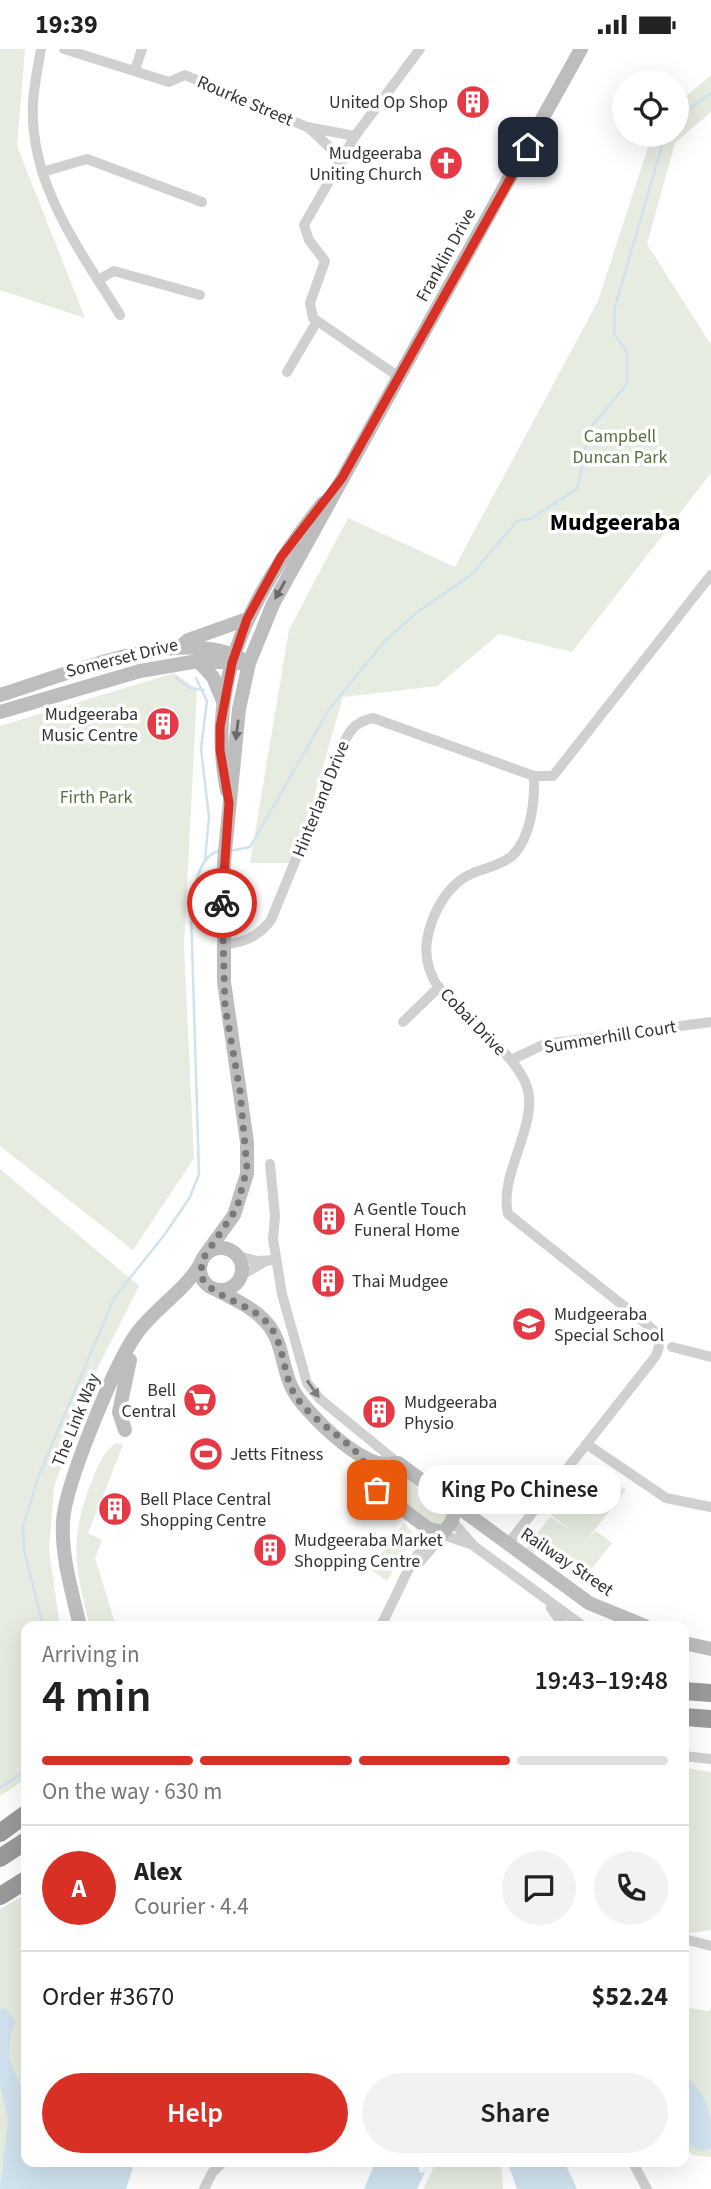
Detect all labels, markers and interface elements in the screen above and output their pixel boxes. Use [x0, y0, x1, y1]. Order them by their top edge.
text: 19:39 [35, 6, 98, 43]
street label: Rourke Street [193, 70, 297, 132]
map controls [612, 70, 689, 147]
button: locate [612, 70, 689, 147]
building icon: United Op Shop [454, 83, 492, 121]
place label: United Op Shop [329, 90, 448, 115]
pin [498, 117, 558, 177]
icon: home [509, 128, 547, 166]
place label: Mudgeeraba Uniting Church [309, 141, 422, 187]
church icon: Mudgeeraba Uniting Church [427, 144, 465, 182]
street label: Franklin Drive [410, 204, 482, 306]
park label: Campbell Duncan Park [573, 424, 668, 470]
district label: Mudgeeraba [550, 505, 680, 540]
one-way arrow [274, 581, 286, 600]
street label: Somerset Drive [63, 632, 181, 684]
place label: Mudgeeraba Music Centre [41, 702, 138, 748]
building icon: Mudgeeraba Music Centre [144, 705, 182, 743]
one-way arrow [231, 719, 242, 741]
street label: Hinterland Drive [286, 737, 356, 861]
park label: Firth Park [60, 785, 132, 810]
courier [187, 868, 257, 938]
icon: bike [203, 884, 241, 922]
street label: Cobai Drive [434, 982, 512, 1062]
street label: Summerhill Court [542, 1014, 678, 1060]
place label: A Gentle Touch Funeral Home [354, 1197, 466, 1243]
building icon: A Gentle Touch Funeral Home [310, 1200, 348, 1238]
building icon: Thai Mudgee [309, 1262, 347, 1300]
place label: Thai Mudgee [352, 1269, 448, 1294]
place label: Mudgeeraba Special School [554, 1302, 664, 1348]
school or university icon: Mudgeeraba Special School [510, 1305, 548, 1343]
street label: The Link Way [46, 1369, 106, 1471]
place label: Bell Central [121, 1378, 176, 1424]
one-way arrow [306, 1379, 319, 1399]
supermarket icon: Bell Central [181, 1381, 219, 1419]
place label: Mudgeeraba Physio [404, 1390, 497, 1436]
building icon: Mudgeeraba Physio [360, 1393, 398, 1431]
sports icon: Jetts Fitness [187, 1435, 225, 1473]
place label: Jetts Fitness [230, 1442, 323, 1467]
pin [347, 1460, 407, 1520]
callout: King Po Chinese [419, 1465, 622, 1515]
icon: bag [358, 1471, 396, 1509]
text: King Po Chinese [441, 1473, 598, 1506]
place label: Bell Place Central Shopping Centre [140, 1487, 271, 1533]
building icon: Bell Place Central Shopping Centre [96, 1490, 134, 1528]
street label: Railway Street [516, 1522, 618, 1602]
place label: Mudgeeraba Market Shopping Centre [294, 1528, 443, 1574]
building icon: Mudgeeraba Market Shopping Centre [251, 1531, 289, 1569]
text: Arriving in [42, 1638, 140, 1671]
text: 19:43–19:48 [535, 1662, 668, 1699]
text: 4 min [42, 1664, 151, 1729]
text: On the way · 630 m [42, 1775, 222, 1808]
button: chat [502, 1851, 576, 1925]
button: phone [594, 1851, 668, 1925]
text: Alex [134, 1853, 183, 1890]
text: A [72, 1870, 86, 1907]
text: Courier · 4.4 [134, 1890, 249, 1923]
text: Order #3670 [42, 1978, 174, 2015]
text: $52.24 [592, 1978, 668, 2015]
button: Help [42, 2073, 348, 2153]
button: Share [362, 2073, 668, 2153]

